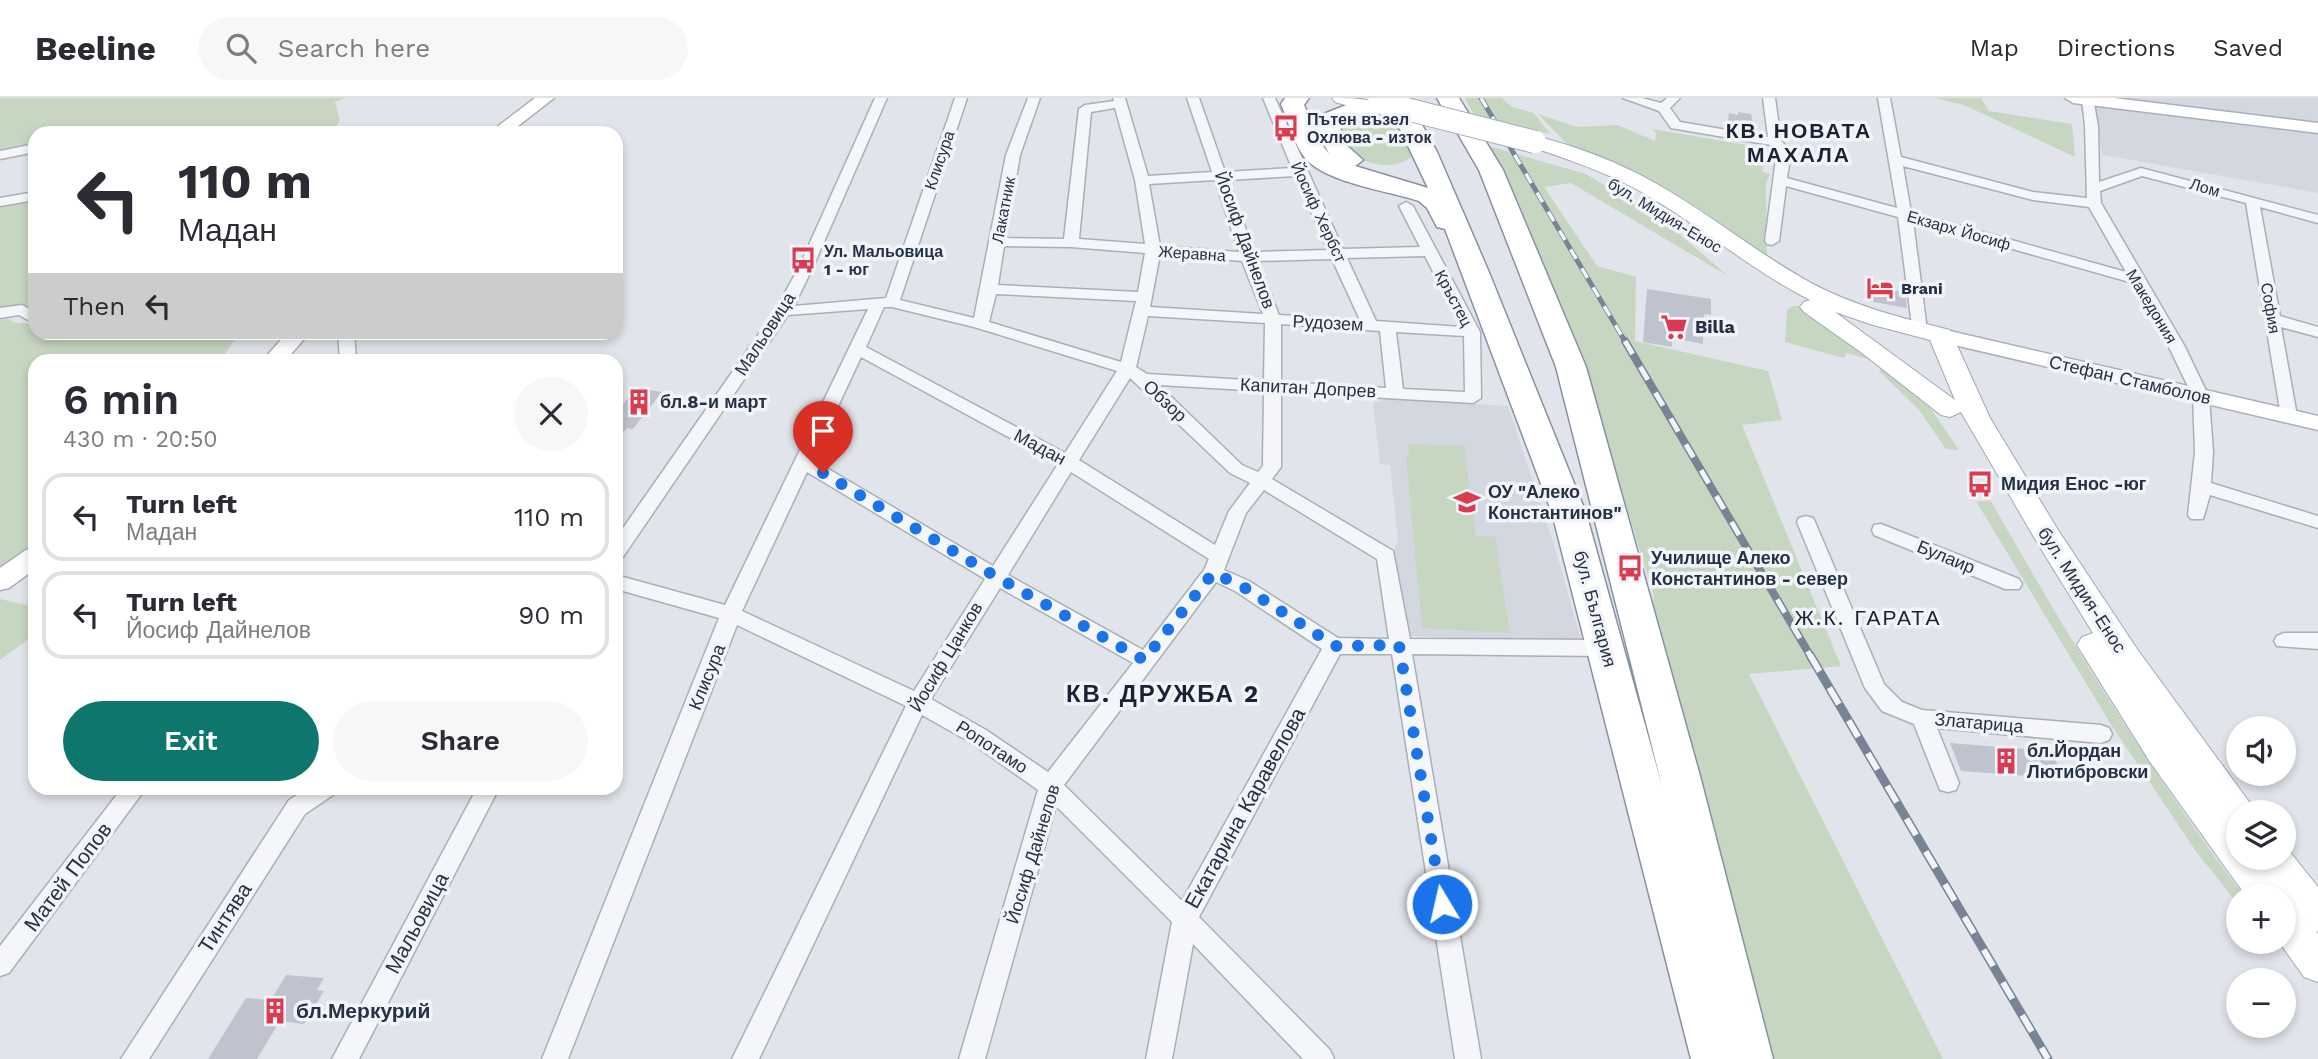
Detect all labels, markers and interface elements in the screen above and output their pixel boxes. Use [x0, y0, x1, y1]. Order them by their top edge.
search box [198, 17, 688, 80]
text: Beeline [35, 29, 156, 68]
icon: search [222, 29, 260, 67]
text: Search here [278, 33, 430, 63]
text: Map [1970, 34, 2019, 62]
text: Directions [2057, 34, 2175, 62]
text: Saved [2213, 34, 2283, 62]
place label: Пътен възел Охлюва - изток [1307, 110, 1432, 147]
bus stop icon: Пътен възел Охлюва - изток [1271, 113, 1301, 143]
district label: КВ. НОВАТА МАХАЛА [1726, 118, 1872, 167]
street label: Клисура [921, 128, 958, 192]
text: 110 m [178, 152, 312, 210]
icon: left [63, 154, 154, 245]
street label: Йосиф Хербст [1287, 159, 1350, 266]
street label: Йосиф Дайнелов [1211, 168, 1280, 311]
street label: Лакатник [988, 174, 1019, 245]
street label: бул. Мидия-Енос [1604, 174, 1725, 257]
street label: Лом [2188, 174, 2222, 201]
street label: Екзарх Йосиф [1905, 207, 2013, 254]
text: Мадан [178, 211, 277, 249]
place label: Ул. Мальовица 1 - юг [824, 242, 943, 279]
street label: Жеравна [1158, 242, 1226, 265]
bus stop icon: Ул. Мальовица 1 - юг [788, 245, 818, 275]
street label: Македония [2122, 266, 2181, 347]
street label: Кръстец [1431, 267, 1476, 330]
hotel icon: Brani [1865, 273, 1895, 303]
place label: Brani [1901, 279, 1943, 298]
street label: София [2257, 281, 2284, 335]
icon: left [139, 287, 177, 325]
street label: Мальовица [730, 287, 800, 379]
text: Then [63, 291, 125, 321]
street label: Рудозем [1292, 310, 1364, 335]
supermarket icon: Billa [1659, 312, 1689, 342]
place label: Billa [1695, 316, 1735, 337]
street label: Стефан Стамболов [2047, 351, 2213, 408]
street label: Капитан Допрев [1239, 373, 1377, 402]
text: 6 min [63, 375, 179, 424]
street label: Обзор [1139, 375, 1192, 426]
button: close [514, 377, 588, 451]
building icon: бл.8-и март [624, 387, 654, 417]
place label: бл.8-и март [660, 391, 767, 412]
pin [793, 401, 853, 473]
icon: arrive [804, 412, 842, 450]
street label: Мадан [1011, 424, 1070, 469]
text: 430 m · 20:50 [63, 426, 218, 453]
bus stop icon: Мидия Енос -юг [1965, 469, 1995, 499]
place label: Мидия Енос -юг [2001, 473, 2147, 494]
place label: ОУ "Алеко Константинов" [1488, 481, 1621, 523]
school or university icon: ОУ "Алеко Константинов" [1452, 487, 1482, 517]
text: Turn left [126, 489, 237, 519]
icon: left [67, 498, 105, 536]
text: 110 m [514, 502, 584, 532]
text: Мадан [126, 519, 197, 546]
street label: бул. Мидия-Енос [2034, 523, 2131, 656]
street label: Булаир [1914, 535, 1978, 578]
place label: Училище Алеко Константинов - север [1651, 547, 1848, 589]
street label: бул. България [1570, 548, 1621, 669]
bus stop icon: Училище Алеко Константинов - север [1615, 553, 1645, 583]
text: Turn left [126, 587, 237, 617]
icon: left [67, 596, 105, 634]
street label: Йосиф Цанков [905, 598, 987, 715]
text: 90 m [518, 600, 584, 630]
district label: Ж.К. ГАРАТА [1794, 605, 1942, 630]
text: Йосиф Дайнелов [126, 617, 311, 644]
street label: Клисура [684, 640, 730, 713]
district label: КВ. ДРУЖБА 2 [1066, 680, 1260, 708]
button: Exit [63, 701, 319, 781]
button: Share [333, 701, 588, 781]
street label: Екатарина Каравелова [1179, 703, 1310, 913]
street label: Златарица [1934, 708, 2025, 737]
street label: Ропотамо [953, 716, 1032, 777]
map controls [2226, 716, 2296, 1038]
button: sound [2226, 716, 2296, 786]
place label: бл.Йордан Лютибровски [2027, 740, 2148, 782]
building icon: бл.Йордан Лютибровски [1991, 746, 2021, 776]
street label: Йосиф Дайнелов [1001, 782, 1064, 926]
button: layers [2226, 800, 2296, 870]
street label: Матей Попов [19, 817, 117, 936]
position arrow [1405, 867, 1479, 941]
street label: Мальовица [379, 868, 454, 978]
street label: Тинтява [193, 878, 257, 958]
button: + [2226, 884, 2296, 954]
button: − [2226, 968, 2296, 1038]
building icon: бл.Меркурий [260, 996, 290, 1026]
place label: бл.Меркурий [296, 998, 430, 1023]

